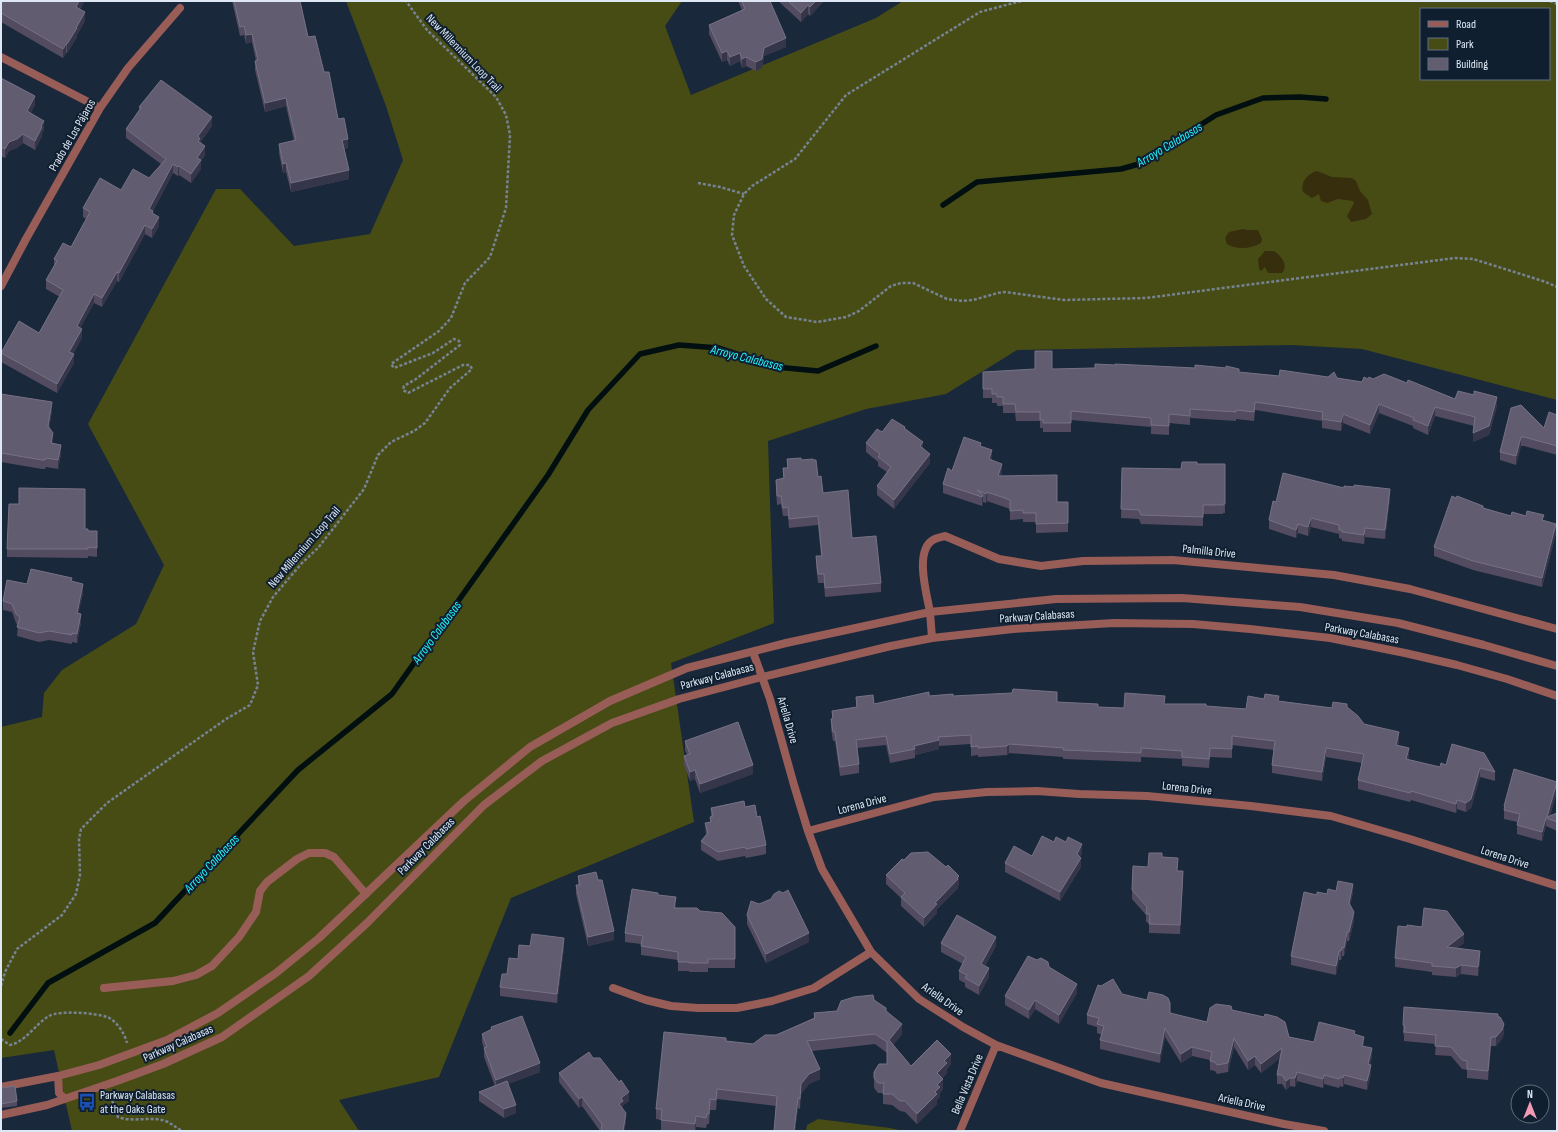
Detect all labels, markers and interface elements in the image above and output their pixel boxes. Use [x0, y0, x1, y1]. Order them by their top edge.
legend [1420, 8, 1550, 80]
street label: New Millennium Loop Trail [423, 11, 505, 96]
text: Road [1456, 17, 1476, 32]
text: Park [1456, 37, 1474, 52]
text: Building [1456, 57, 1488, 72]
street label: Prado de Los Pájaros [46, 96, 99, 174]
water label: Arroyo Calabasas [1133, 119, 1206, 171]
water label: Arroyo Calabasas [708, 341, 785, 375]
street label: New Millennium Loop Trail [265, 504, 344, 591]
street label: Palmilla Drive [1181, 541, 1237, 562]
water label: Arroyo Calabasas [408, 598, 465, 668]
street label: Parkway Calabasas [999, 606, 1075, 627]
street label: Parkway Calabasas [1324, 620, 1400, 647]
street label: Parkway Calabasas [679, 660, 755, 693]
street label: Ariella Drive [773, 694, 801, 745]
street label: Lorena Drive [1161, 778, 1213, 799]
street label: Lorena Drive [836, 791, 888, 818]
street label: Parkway Calabasas [394, 814, 458, 878]
water label: Arroyo Calabasas [180, 831, 243, 897]
street label: Lorena Drive [1479, 843, 1531, 872]
street label: Ariella Drive [918, 979, 967, 1019]
street label: Parkway Calabasas [141, 1021, 216, 1066]
street label: Bella Vista Drive [948, 1052, 987, 1117]
north arrow [1510, 1084, 1550, 1124]
place label: Parkway Calabasas at the Oaks Gate [100, 1088, 175, 1117]
text: N [1527, 1088, 1533, 1101]
street label: Ariella Drive [1216, 1090, 1267, 1115]
bus stop icon: Parkway Calabasas at the Oaks Gate [77, 1092, 97, 1112]

